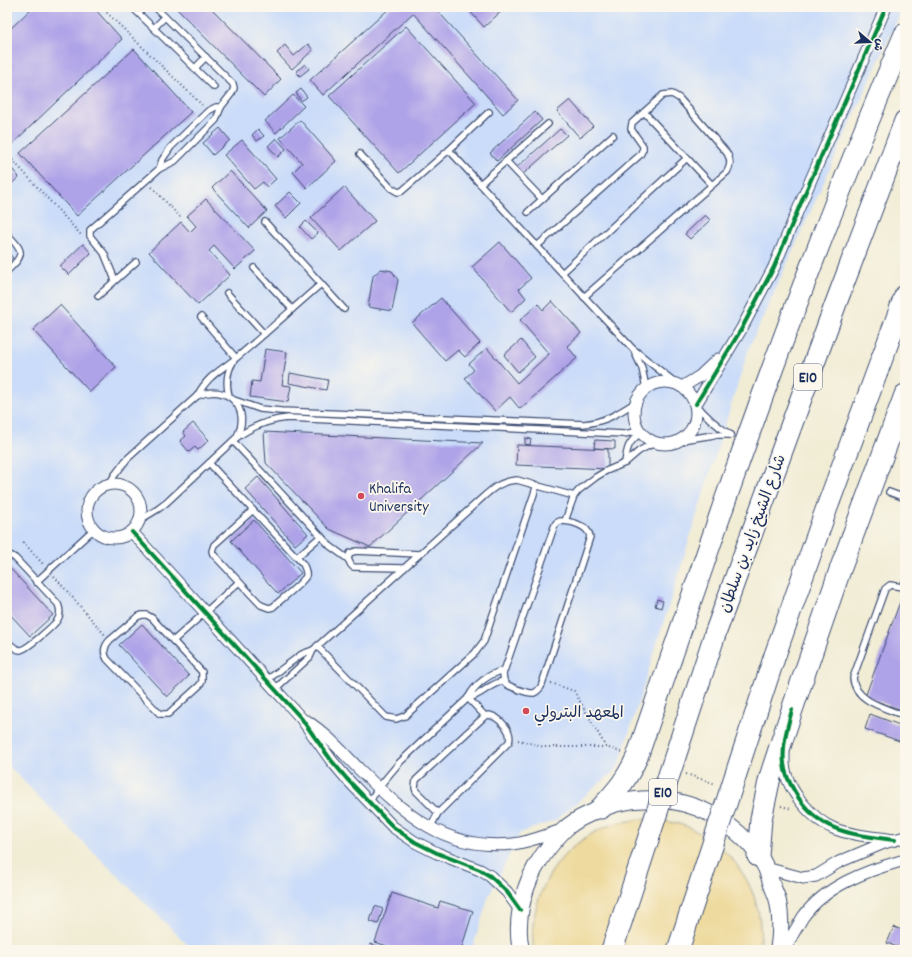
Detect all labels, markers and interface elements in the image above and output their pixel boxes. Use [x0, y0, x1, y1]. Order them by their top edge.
north arrow [850, 22, 890, 62]
text: ش [868, 36, 887, 53]
road number: E10 [794, 364, 822, 390]
street label: شارع الشيخ زايد بن سلطان [714, 452, 793, 616]
place label: Khalifa University [369, 478, 429, 519]
marker: Khalifa University [356, 491, 366, 501]
place label: المعهد البترولي [534, 702, 624, 726]
marker: المعهد البترولي [521, 706, 531, 716]
road number: E10 [649, 779, 677, 805]

